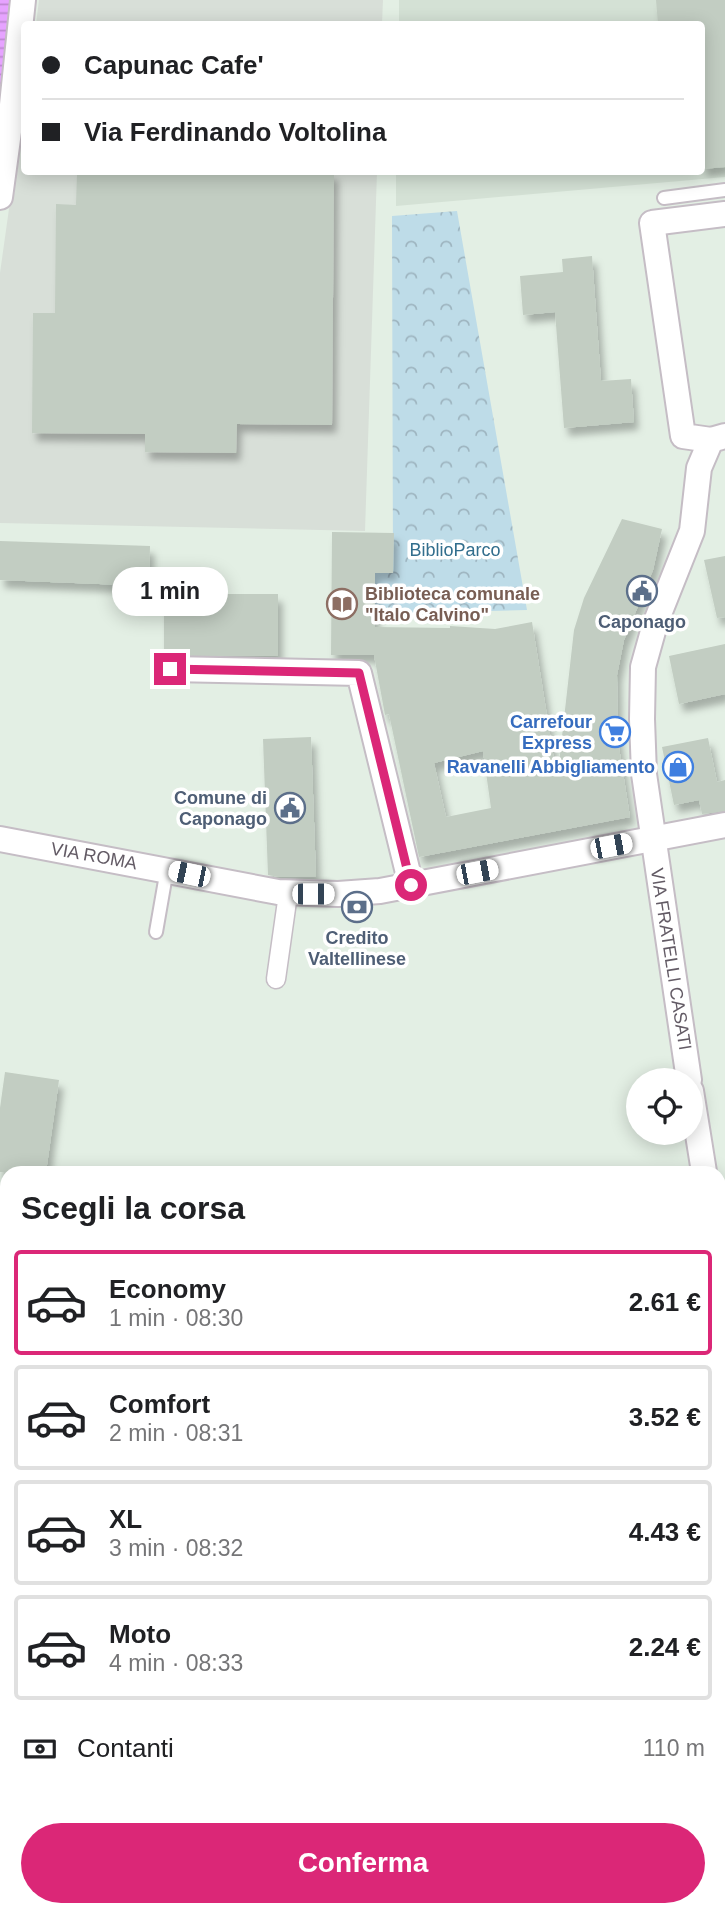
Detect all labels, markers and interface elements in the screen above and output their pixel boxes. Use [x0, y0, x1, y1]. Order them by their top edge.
text: Capunac Cafe' [84, 50, 264, 80]
text: Via Ferdinando Voltolina [84, 117, 386, 147]
park label: BiblioParco [409, 540, 501, 560]
callout: 1 min [112, 568, 228, 616]
public building icon: Caponago [625, 574, 659, 608]
text: 1 min [140, 578, 200, 604]
place label: Biblioteca comunale "Italo Calvino" [365, 584, 540, 625]
library icon: Biblioteca comunale "Italo Calvino" [325, 587, 359, 621]
place label: Caponago [598, 612, 686, 632]
route end [154, 653, 186, 685]
place label: Carrefour Express [510, 712, 592, 753]
supermarket icon: Carrefour Express [598, 715, 632, 749]
shop icon: Ravanelli Abbigliamento [661, 750, 695, 784]
place label: Ravanelli Abbigliamento [447, 757, 655, 777]
place label: Comune di Caponago [174, 788, 267, 829]
public building icon: Comune di Caponago [273, 791, 307, 825]
car [589, 832, 634, 860]
street label: VIA ROMA [49, 839, 139, 873]
car [455, 858, 500, 886]
car [167, 859, 212, 889]
street label: VIA FRATELLI CASATI [647, 866, 695, 1052]
route start [395, 869, 427, 901]
car [293, 884, 335, 905]
bank icon: Credito Valtellinese [340, 890, 374, 924]
place label: Credito Valtellinese [308, 928, 406, 969]
map controls [626, 1068, 703, 1145]
button: locate [626, 1068, 703, 1145]
text: Scegli la corsa [21, 1190, 245, 1226]
icon: car [25, 1271, 88, 1334]
text: Economy [109, 1274, 226, 1304]
text: 2.61 € [629, 1287, 701, 1317]
text: 1 min · 08:30 [109, 1305, 243, 1331]
icon: car [25, 1386, 88, 1449]
text: Comfort [109, 1389, 210, 1419]
text: 3.52 € [629, 1402, 701, 1432]
text: 2 min · 08:31 [109, 1420, 243, 1446]
icon: car [25, 1501, 88, 1564]
text: XL [109, 1504, 142, 1534]
text: 4.43 € [629, 1517, 701, 1547]
text: 3 min · 08:32 [109, 1535, 243, 1561]
icon: car [25, 1616, 88, 1679]
text: Moto [109, 1619, 171, 1649]
text: 2.24 € [629, 1632, 701, 1662]
text: 4 min · 08:33 [109, 1650, 243, 1676]
icon: cash [21, 1730, 59, 1768]
text: Contanti [77, 1733, 174, 1763]
text: 110 m [643, 1735, 705, 1761]
button: Conferma [21, 1823, 705, 1903]

